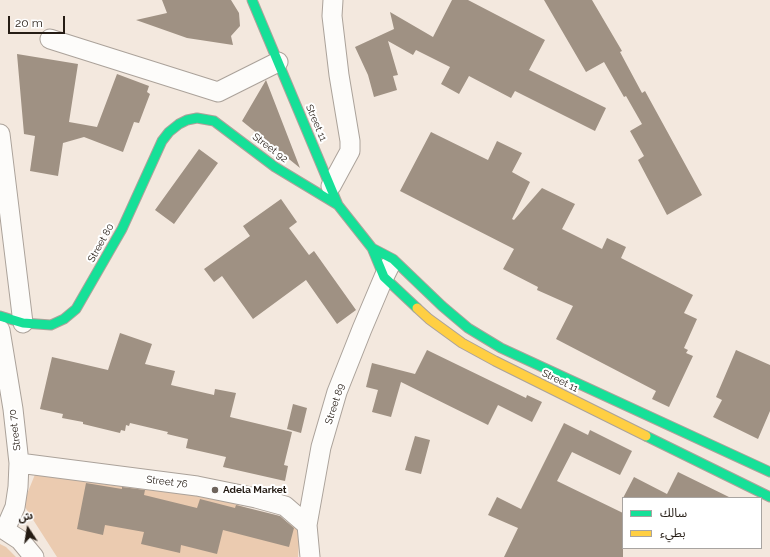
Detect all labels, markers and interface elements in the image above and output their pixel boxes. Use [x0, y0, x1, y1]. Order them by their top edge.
scale bar [10, 8, 67, 34]
text: 20 m [15, 16, 43, 30]
street label: Street 11 [303, 103, 329, 143]
street label: Street 92 [250, 131, 290, 165]
street label: Street 80 [85, 222, 117, 264]
street label: Street 11 [540, 367, 580, 395]
street label: Street 89 [323, 382, 347, 426]
street label: Street 70 [7, 409, 23, 451]
street label: Street 76 [146, 474, 188, 490]
place label: Adela Market [223, 484, 287, 496]
marker: Adela Market [210, 485, 220, 495]
legend [622, 497, 762, 549]
text: سالك [660, 506, 687, 520]
north arrow [8, 509, 48, 549]
text: ش [17, 509, 34, 525]
text: بطيء [660, 526, 686, 540]

